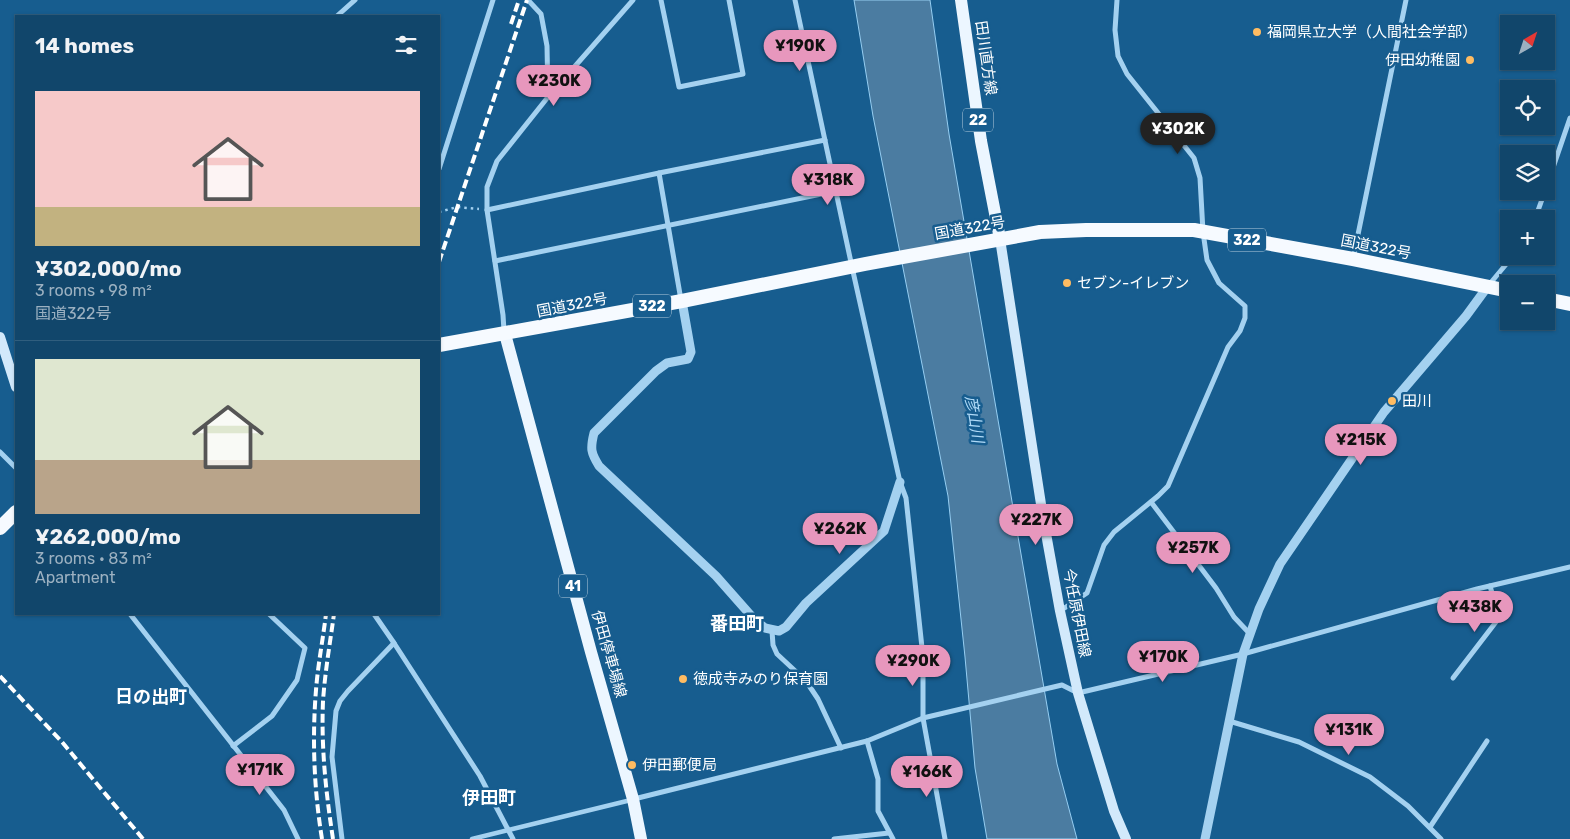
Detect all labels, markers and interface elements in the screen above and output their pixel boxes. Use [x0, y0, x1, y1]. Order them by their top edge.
north arrow [1500, 15, 1555, 70]
map controls [1500, 15, 1555, 330]
street label: 田川直方線 [972, 20, 1000, 96]
place label: 福岡県立大学（人間社会学部） [1267, 23, 1477, 41]
marker: 福岡県立大学（人間社会学部） [1251, 26, 1263, 38]
pin: ¥190K [765, 30, 835, 72]
icon: filters [392, 31, 420, 59]
text: 14 homes [35, 33, 134, 58]
text: ¥190K [775, 36, 825, 55]
place label: 伊田幼稚園 [1385, 51, 1460, 69]
marker: 伊田幼稚園 [1464, 54, 1476, 66]
pin: ¥230K [519, 64, 589, 107]
text: ¥230K [527, 71, 581, 90]
button: locate [1500, 80, 1555, 135]
road number: 22 [963, 108, 993, 132]
pin: ¥302K [1143, 112, 1213, 155]
text: ¥302K [1151, 119, 1205, 138]
icon: home [183, 124, 273, 214]
button: layers [1500, 145, 1555, 200]
pin: ¥318K [793, 164, 863, 206]
text: ¥318K [803, 170, 853, 189]
button: + [1500, 210, 1555, 265]
street label: 国道322号 [933, 213, 1007, 243]
road number: 322 [1228, 228, 1266, 252]
street label: 国道322号 [1339, 231, 1413, 263]
text: ¥302,000/mo [35, 256, 182, 281]
place label: セブン-イレブン [1077, 274, 1189, 292]
button: − [1500, 275, 1555, 330]
marker: セブン-イレブン [1061, 277, 1073, 289]
text: 3 rooms · 98 m² [35, 281, 152, 300]
street label: 国道322号 [535, 289, 609, 321]
road number: 322 [633, 294, 671, 318]
text: 国道322号 [35, 304, 111, 323]
icon: home [183, 392, 273, 482]
place label: 田川 [1402, 392, 1432, 410]
water label: 彦山川 [961, 394, 988, 446]
marker: 田川 [1386, 395, 1398, 407]
pin: ¥215K [1326, 424, 1396, 466]
text: ¥215K [1336, 430, 1386, 449]
pin: ¥227K [1001, 504, 1071, 546]
text: ¥227K [1010, 510, 1062, 529]
pin: ¥262K [805, 512, 875, 555]
text: ¥262K [814, 519, 866, 538]
text: ¥262,000/mo [35, 524, 181, 549]
pin: ¥257K [1158, 532, 1228, 574]
text: ¥257K [1167, 538, 1219, 557]
text: 3 rooms · 83 m² [35, 549, 152, 568]
street label: 今任原伊田線 [1060, 567, 1094, 659]
text: Apartment [35, 568, 115, 587]
road number: 41 [559, 574, 587, 598]
pin: ¥438K [1440, 590, 1510, 633]
text: ¥438K [1448, 597, 1502, 616]
street label: 伊田停車場線 [588, 608, 630, 700]
district label: 番田町 [710, 613, 764, 635]
pin: ¥170K [1128, 640, 1198, 683]
pin: ¥290K [878, 644, 948, 687]
text: ¥170K [1138, 647, 1188, 666]
text: ¥290K [886, 651, 940, 670]
place label: 徳成寺みのり保育園 [693, 670, 828, 688]
marker: 徳成寺みのり保育園 [677, 673, 689, 685]
district label: 日の出町 [115, 686, 187, 708]
pin: ¥131K [1314, 714, 1384, 756]
text: ¥131K [1325, 720, 1373, 739]
pin: ¥171K [225, 754, 295, 796]
place label: 伊田郵便局 [642, 756, 717, 774]
pin: ¥166K [892, 756, 962, 798]
marker: 伊田郵便局 [626, 759, 638, 771]
text: ¥171K [237, 760, 283, 779]
text: ¥166K [902, 762, 952, 781]
district label: 伊田町 [462, 787, 516, 809]

